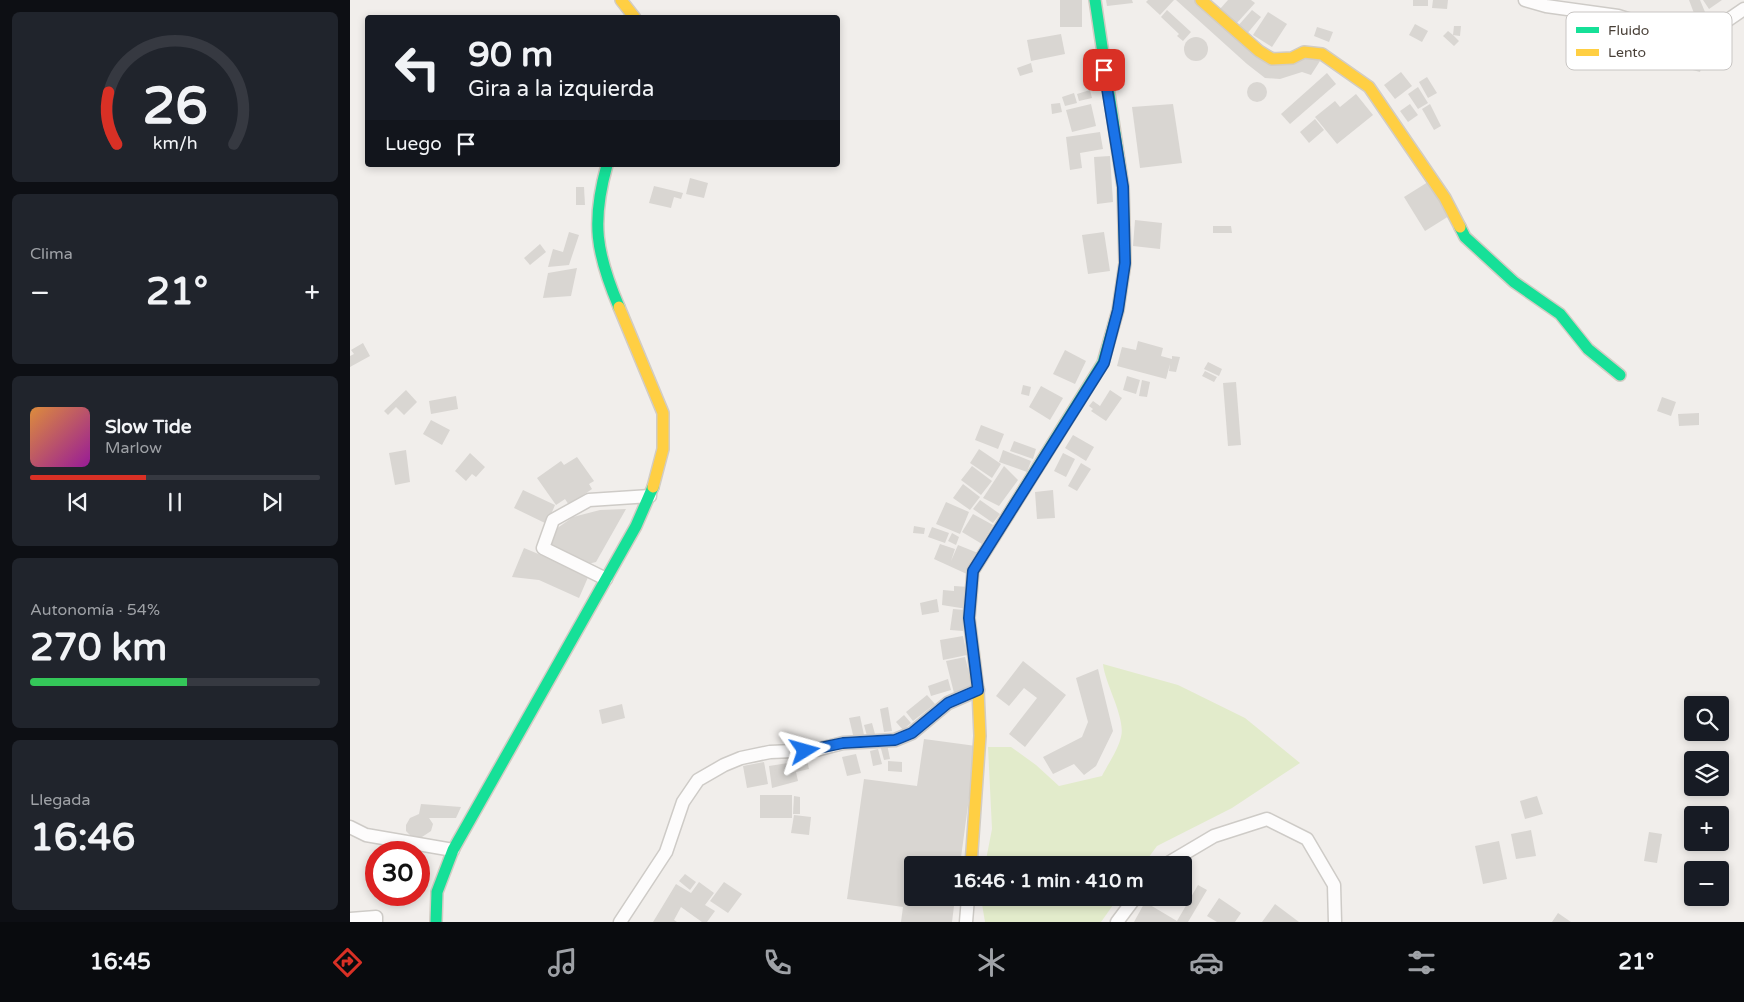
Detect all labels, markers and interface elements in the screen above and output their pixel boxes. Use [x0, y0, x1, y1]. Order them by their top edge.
legend [1566, 12, 1732, 70]
text: Fluido [1608, 22, 1649, 39]
text: 90 m [468, 34, 553, 76]
icon: left [385, 35, 450, 100]
text: Lento [1608, 44, 1646, 61]
pin [1083, 49, 1125, 91]
icon: arrive [1090, 56, 1118, 84]
text: 26 [142, 75, 208, 138]
text: Gira a la izquierda [468, 76, 654, 102]
icon: arrive [452, 130, 480, 158]
text: km/h [153, 133, 197, 154]
text: Luego [385, 133, 442, 155]
text: Clima [30, 244, 73, 264]
text: 21° [146, 269, 208, 315]
text: − [30, 276, 50, 310]
text: + [304, 276, 320, 310]
text: Slow Tide [105, 416, 192, 438]
text: Marlow [105, 438, 162, 458]
icon: previous [64, 488, 92, 516]
icon: pause [161, 488, 189, 516]
icon: next [258, 488, 286, 516]
text: Autonomía · 54% [30, 600, 160, 620]
text: 270 km [30, 625, 167, 671]
map controls [1684, 696, 1729, 906]
button: search [1684, 696, 1729, 741]
position arrow [778, 724, 830, 776]
button: layers [1684, 751, 1729, 796]
text: Llegada [30, 790, 90, 810]
button: + [1684, 806, 1729, 851]
text: 16:46 [30, 815, 135, 861]
speed limit sign: 30 [365, 841, 430, 906]
button: − [1684, 861, 1729, 906]
text: 16:46 · 1 min · 410 m [952, 870, 1144, 892]
icon: directions [330, 945, 365, 980]
icon: music [545, 945, 580, 980]
icon: phone [760, 945, 795, 980]
icon: climate [974, 945, 1009, 980]
icon: car [1189, 945, 1224, 980]
icon: filters [1404, 945, 1439, 980]
text: 16:45 [90, 949, 151, 975]
text: 21° [1618, 949, 1654, 975]

